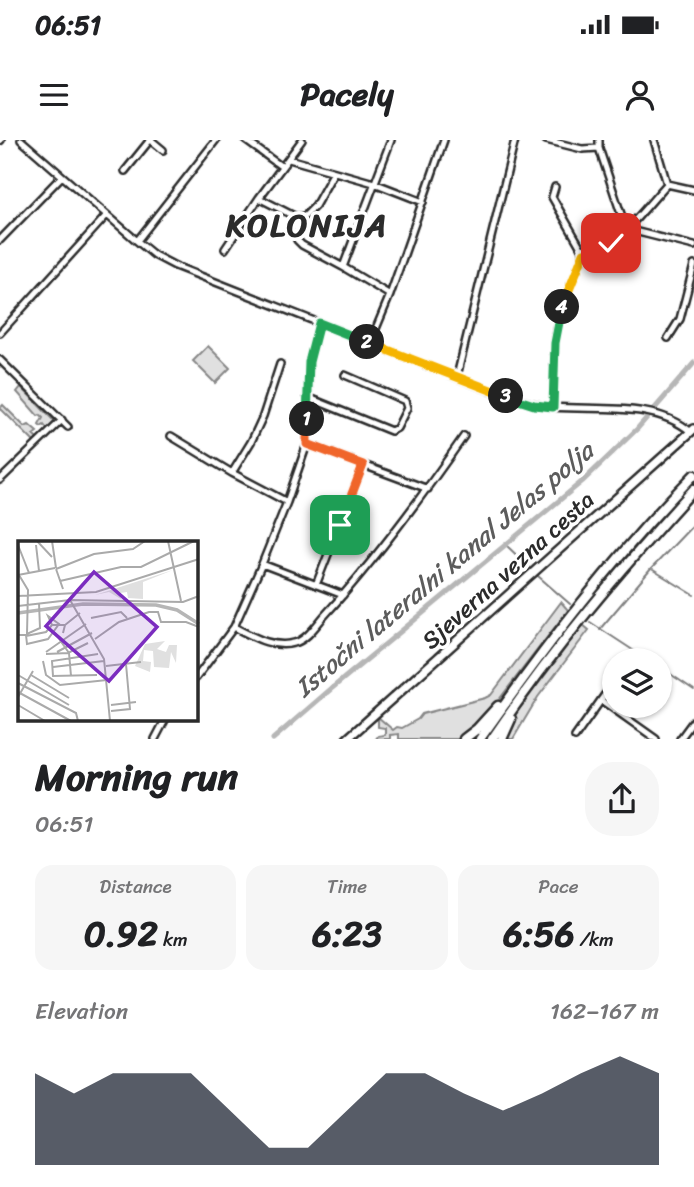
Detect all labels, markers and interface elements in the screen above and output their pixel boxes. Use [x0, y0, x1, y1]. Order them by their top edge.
text: 06:51 [35, 2, 101, 48]
text: Pacely [300, 66, 394, 123]
icon: menu [35, 76, 73, 114]
icon: person [621, 76, 659, 114]
district label: KOLONIJA [225, 197, 388, 254]
pin [581, 213, 641, 273]
icon: check [592, 224, 630, 262]
pin: 4 [544, 290, 580, 324]
text: 4 [556, 290, 567, 323]
pin: 2 [350, 324, 384, 360]
text: 2 [361, 325, 372, 358]
pin: 3 [489, 378, 524, 414]
text: 3 [500, 379, 511, 412]
pin: 1 [290, 402, 324, 436]
text: 1 [302, 402, 311, 435]
water label: Istočni lateralni kanal Jelas polja [283, 427, 607, 709]
street label: Sjeverna vezna cesta [412, 480, 604, 660]
pin [310, 495, 370, 555]
icon: arrive [321, 506, 359, 544]
inset map [18, 541, 198, 722]
map controls [602, 648, 672, 718]
button: layers [602, 648, 672, 718]
text: Morning run [35, 744, 238, 811]
button: share [585, 762, 659, 836]
text: 06:51 [35, 804, 93, 845]
text: Distance [100, 870, 172, 903]
text: Time [327, 870, 367, 903]
text: Pace [538, 870, 578, 903]
text: 0.92 [84, 903, 158, 965]
text: 6:23 [312, 903, 382, 965]
text: 6:56 [503, 903, 575, 965]
text: km [158, 923, 188, 956]
text: /km [575, 923, 614, 956]
text: Elevation [35, 991, 128, 1032]
text: 162–167 m [550, 991, 659, 1032]

